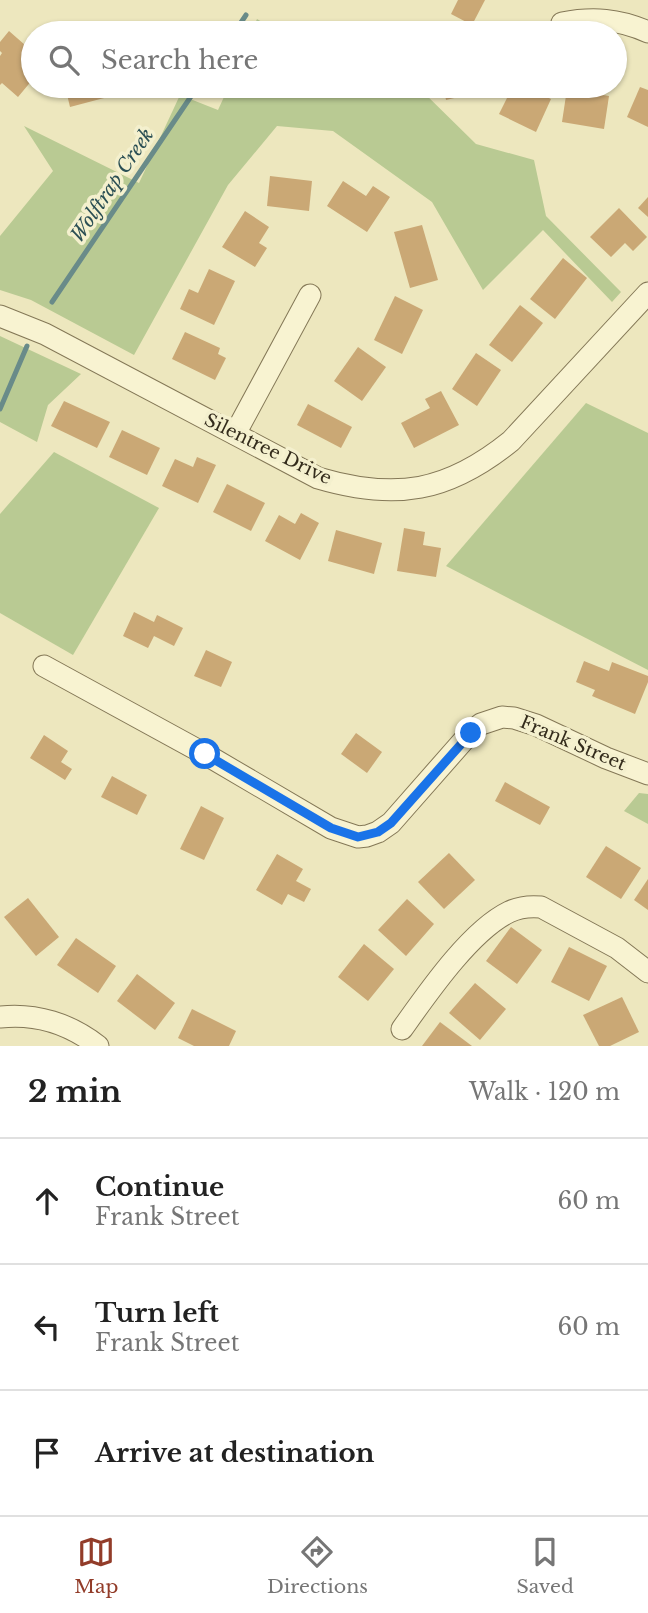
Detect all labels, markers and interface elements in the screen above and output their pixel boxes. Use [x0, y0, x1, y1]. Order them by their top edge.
search box [21, 21, 627, 98]
icon: search [45, 41, 83, 79]
text: Search here [101, 44, 258, 76]
water label: Wolftrap Creek [66, 124, 158, 246]
street label: Silentree Drive [201, 409, 335, 489]
street label: Frank Street [517, 711, 629, 775]
route end [455, 717, 486, 748]
route start [189, 738, 220, 769]
text: 2 min [28, 1073, 121, 1110]
text: Walk · 120 m [469, 1078, 620, 1106]
text: Continue [95, 1171, 224, 1203]
icon: ahead [28, 1182, 66, 1220]
text: 60 m [558, 1187, 620, 1215]
text: Frank Street [95, 1203, 239, 1231]
text: Turn left [95, 1297, 219, 1329]
icon: left [28, 1308, 66, 1346]
text: 60 m [558, 1313, 620, 1341]
text: Frank Street [95, 1329, 239, 1357]
icon: arrive [28, 1434, 66, 1472]
text: Arrive at destination [95, 1437, 375, 1469]
tab: Map [74, 1533, 118, 1598]
tab: Directions [267, 1533, 368, 1598]
tab: Saved [516, 1533, 574, 1598]

